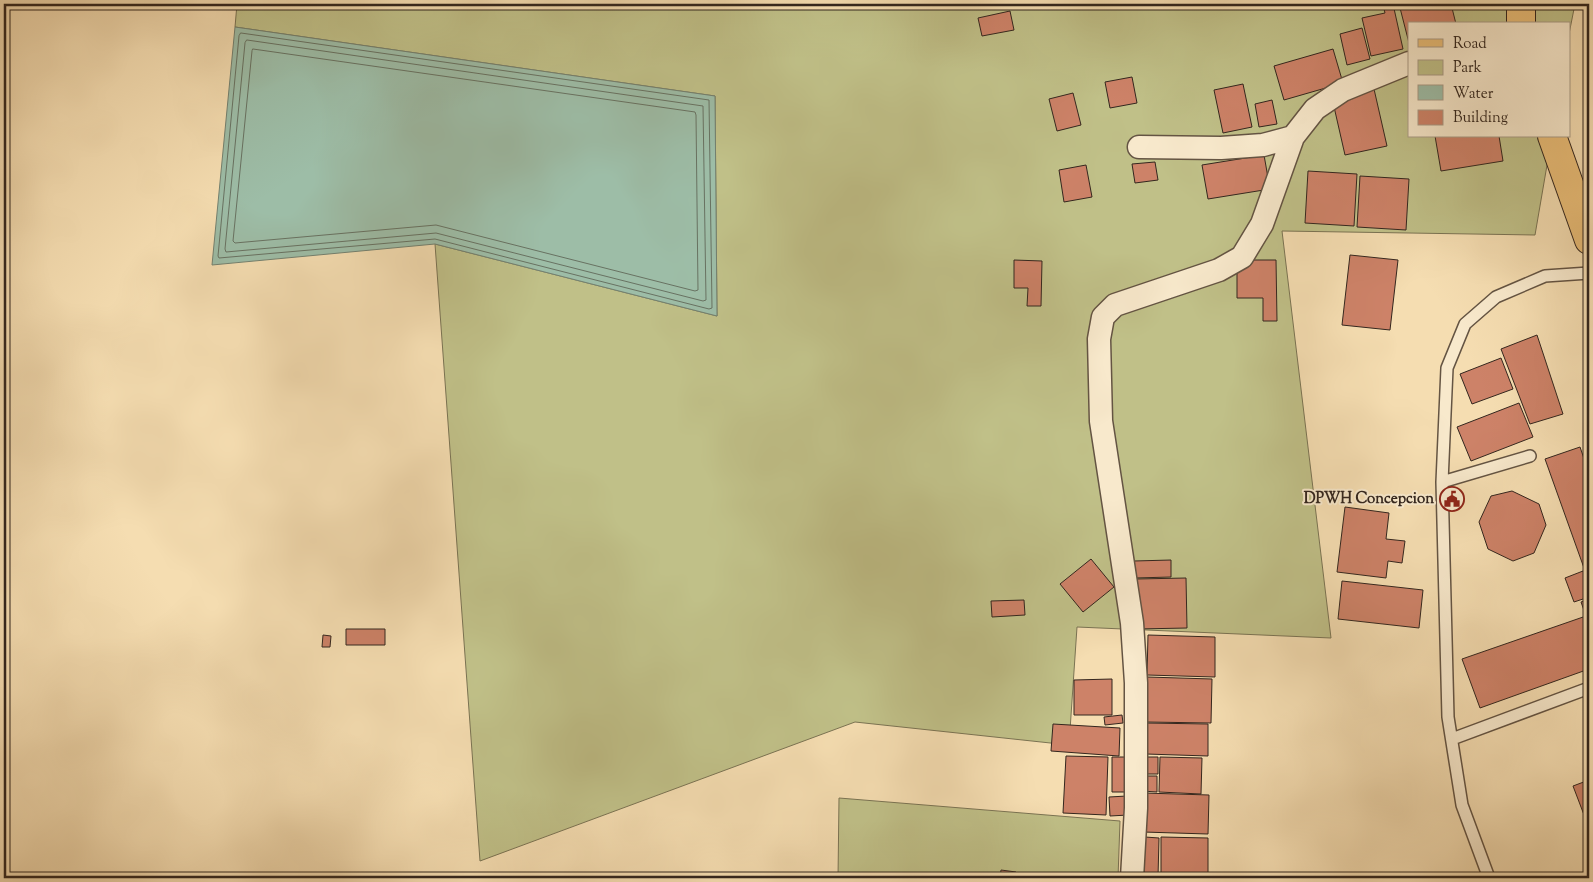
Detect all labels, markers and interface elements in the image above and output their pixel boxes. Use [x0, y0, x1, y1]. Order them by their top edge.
legend [1408, 22, 1570, 138]
text: Road [1453, 34, 1487, 55]
text: Park [1453, 58, 1482, 79]
text: Water [1453, 84, 1494, 105]
text: Building [1453, 108, 1508, 129]
public building icon: DPWH Concepcion [1439, 486, 1465, 512]
place label: DPWH Concepcion [1304, 489, 1434, 510]

